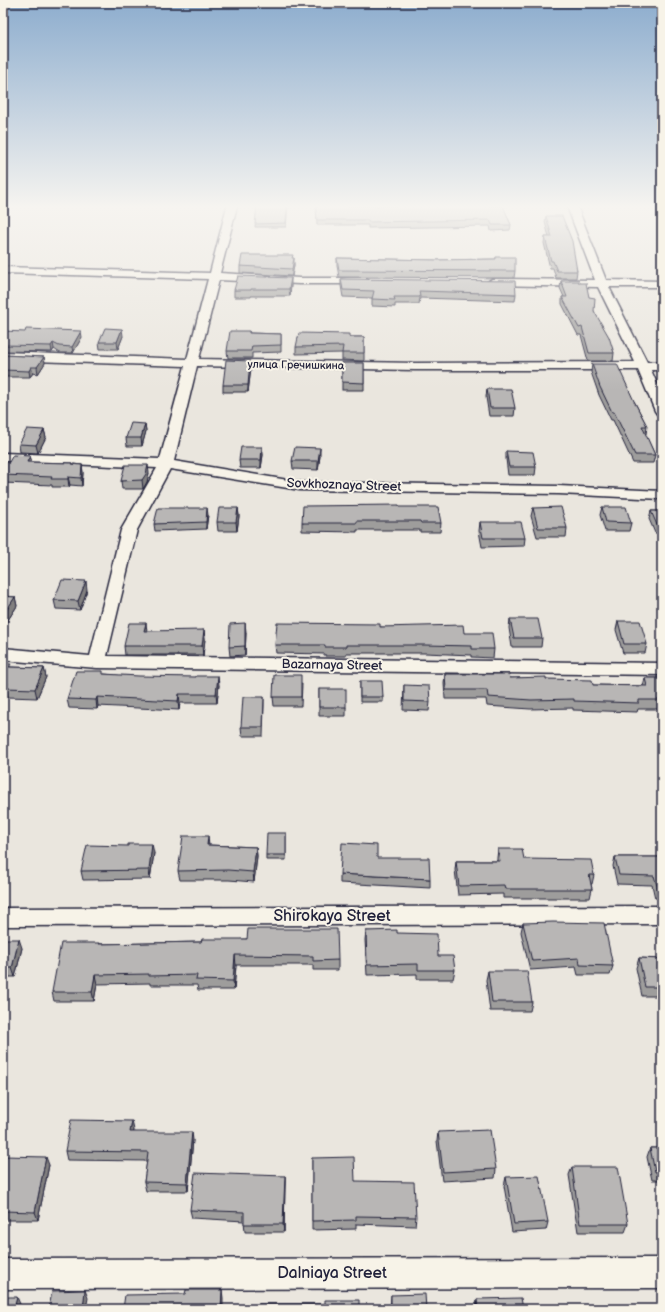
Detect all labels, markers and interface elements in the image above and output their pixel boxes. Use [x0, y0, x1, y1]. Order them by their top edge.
street label: улица Гречишкина [247, 358, 345, 372]
street label: Sovkhoznaya Street [286, 475, 402, 495]
street label: Bazarnaya Street [281, 656, 383, 674]
street label: Shirokaya Street [273, 907, 391, 926]
street label: Dalniaya Street [277, 1264, 387, 1283]

